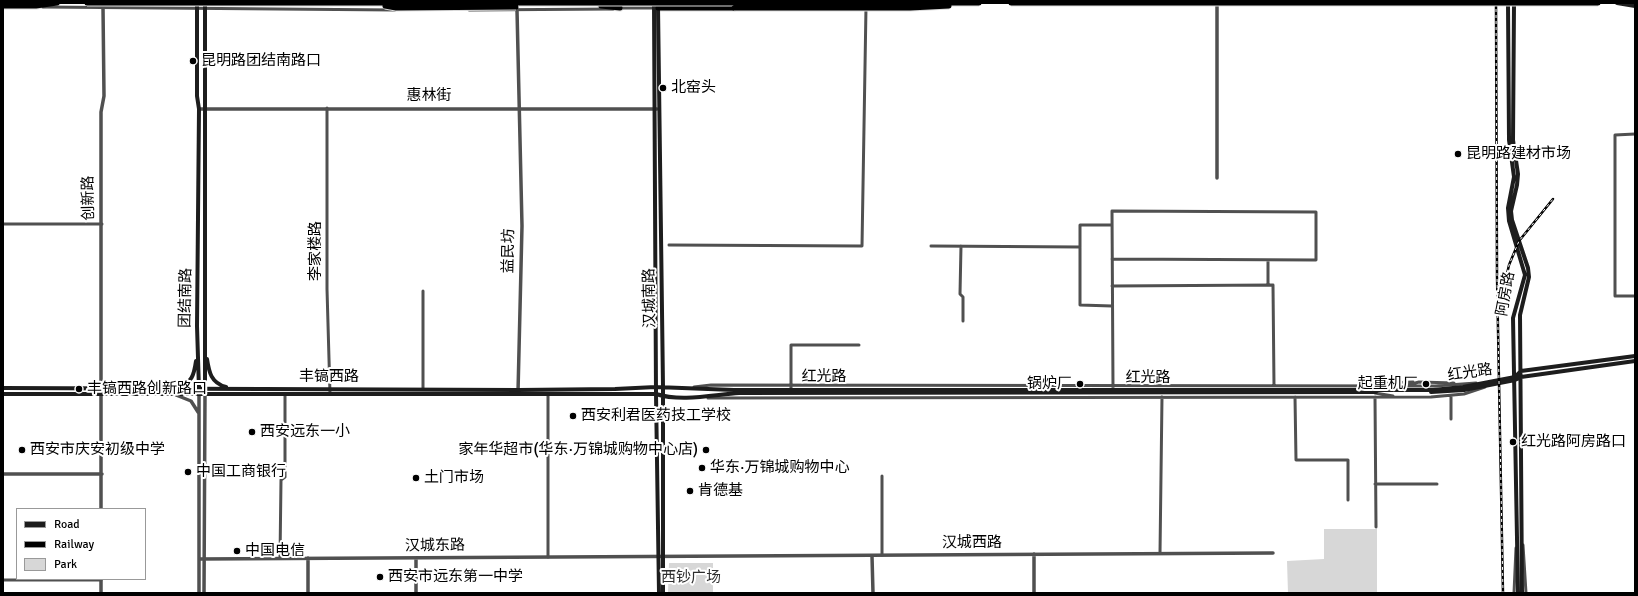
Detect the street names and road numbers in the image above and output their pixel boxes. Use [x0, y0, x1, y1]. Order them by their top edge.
street label: 惠林街 [407, 87, 451, 105]
street label: 创新路 [80, 175, 98, 221]
street label: 李家楼路 [307, 221, 325, 281]
street label: 益民坊 [500, 228, 518, 274]
street label: 团结南路 [176, 268, 196, 328]
street label: 汉城南路 [640, 268, 660, 328]
street label: 阿房路 [1493, 270, 1519, 318]
street label: 红光路 [1446, 361, 1494, 385]
street label: 丰镐西路 [299, 368, 359, 386]
street label: 红光路 [802, 368, 846, 386]
street label: 红光路 [1126, 369, 1170, 387]
street label: 汉城西路 [942, 534, 1002, 552]
street label: 汉城东路 [405, 536, 465, 556]

